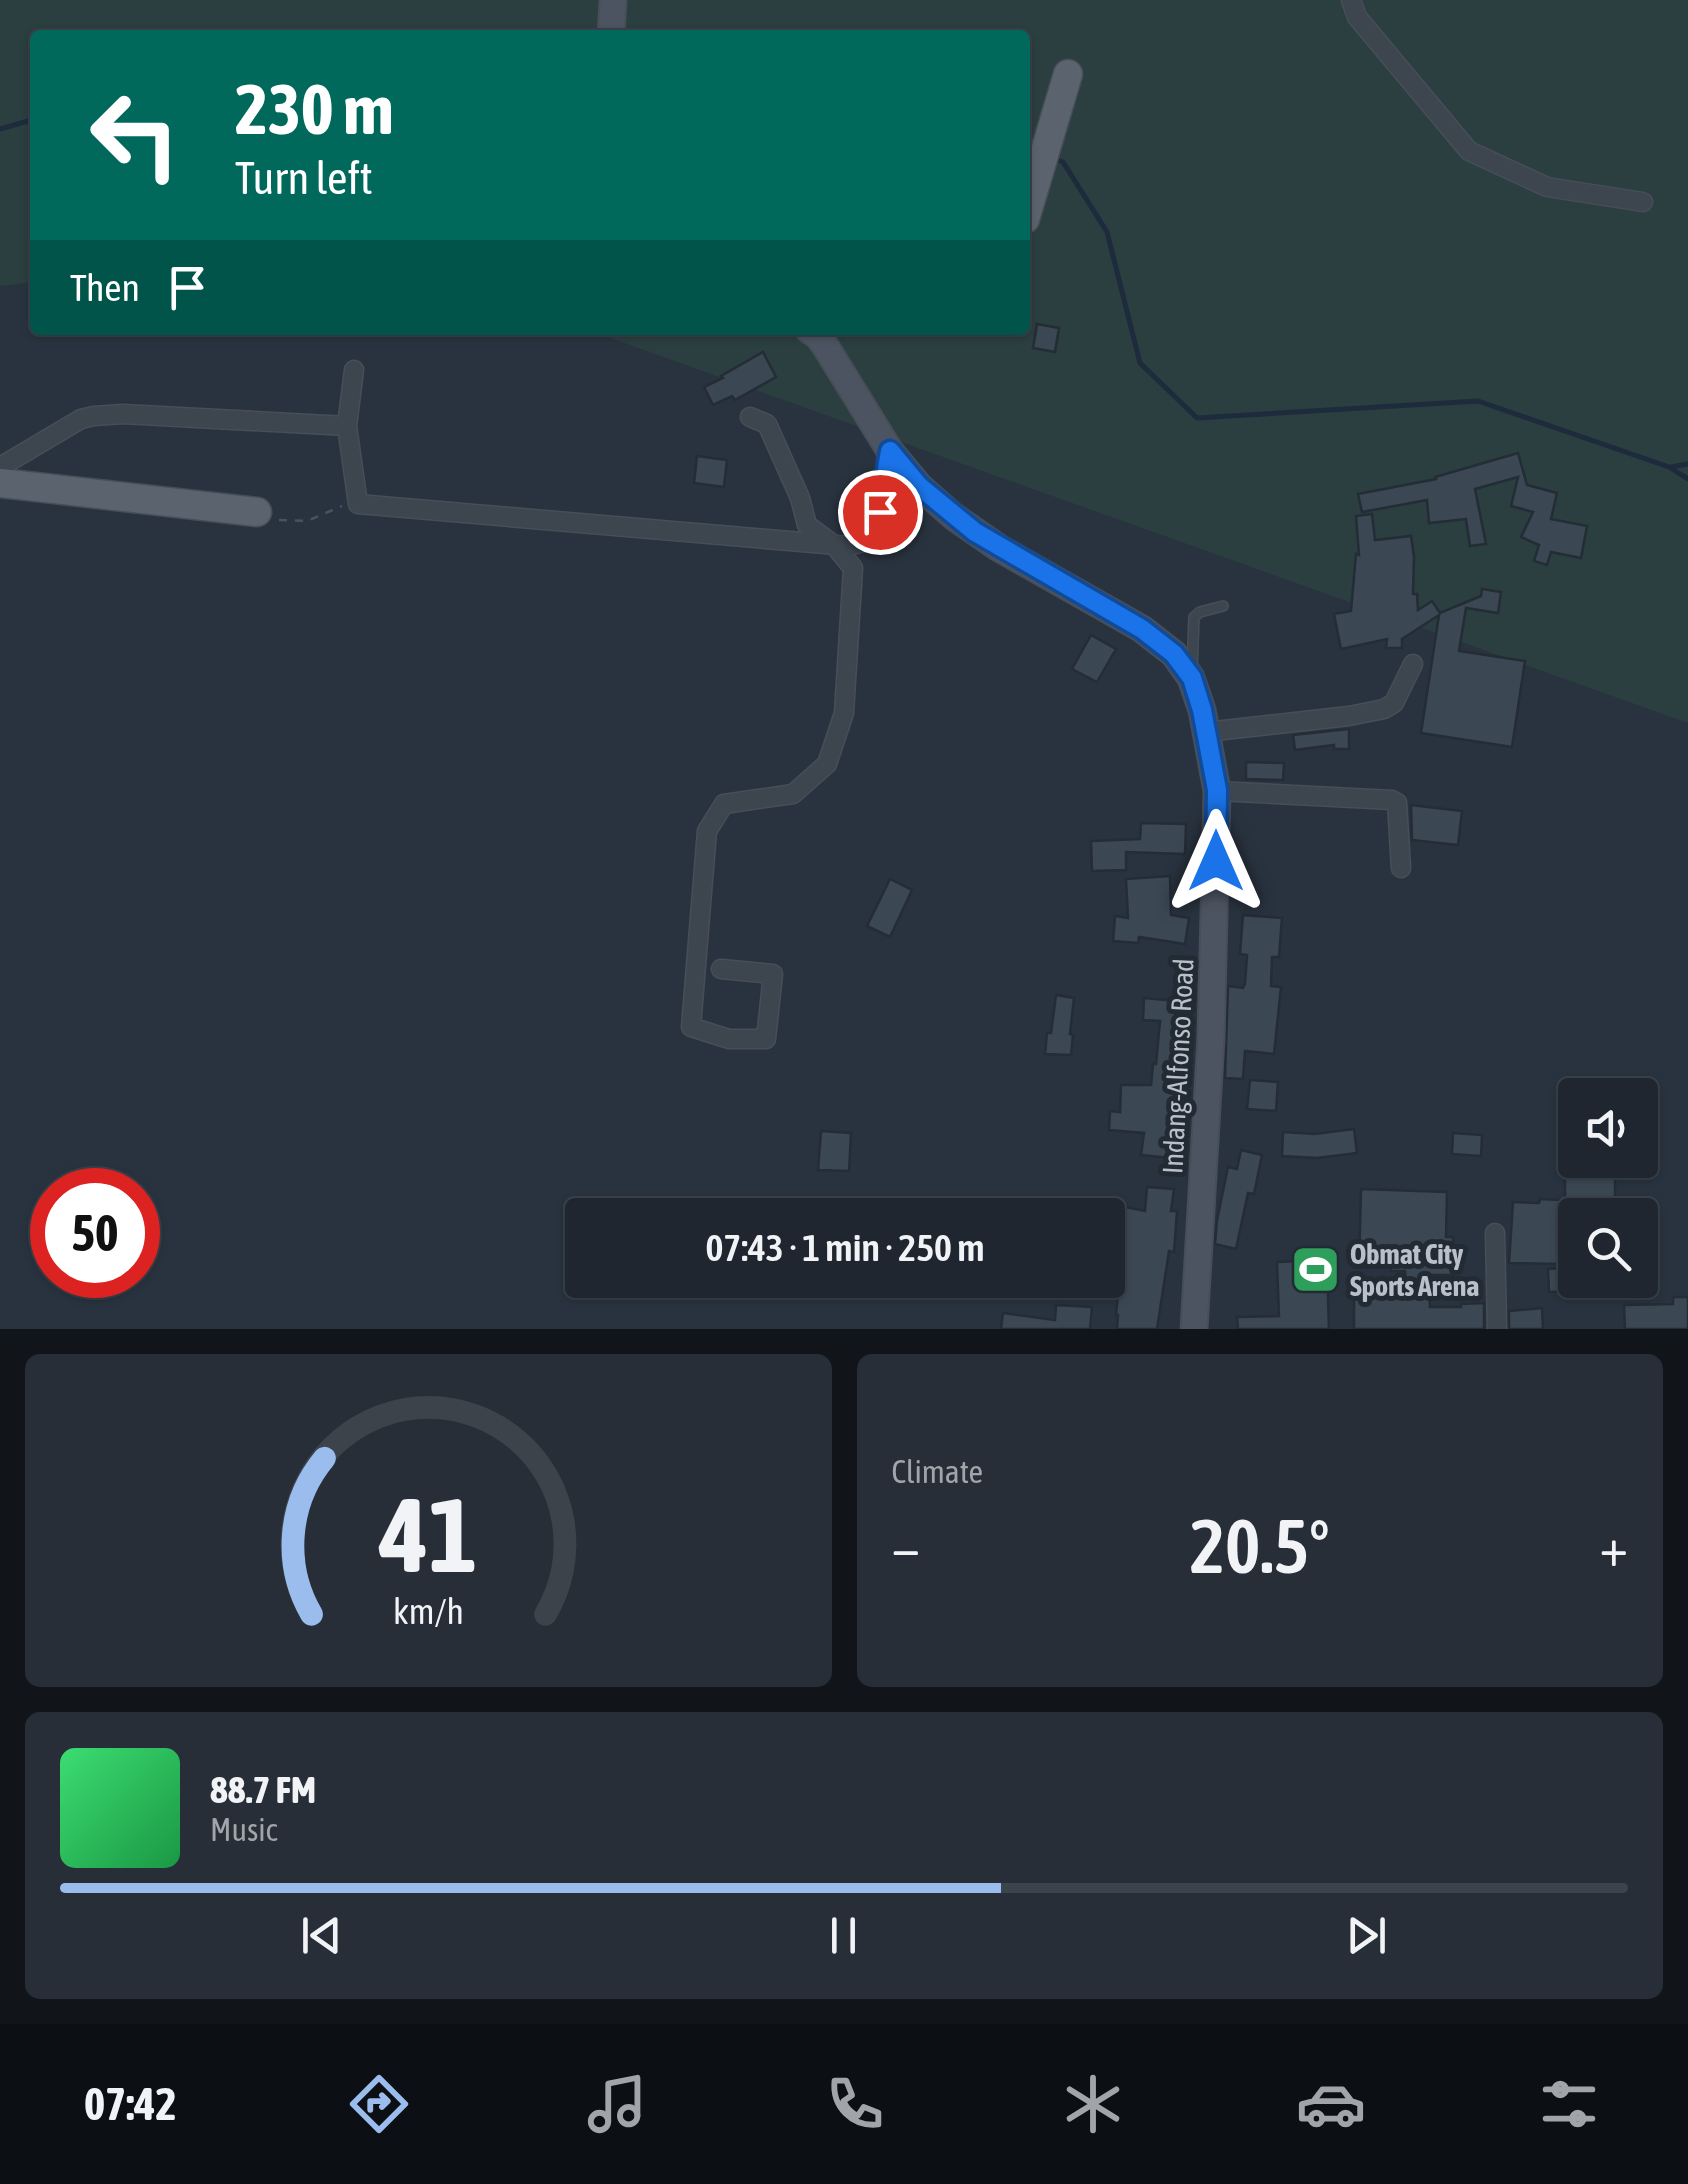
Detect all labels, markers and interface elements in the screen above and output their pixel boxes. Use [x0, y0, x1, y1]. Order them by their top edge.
text: 230 m [235, 69, 394, 149]
icon: left [70, 70, 200, 200]
text: Turn left [235, 152, 373, 204]
icon: arrive [160, 260, 215, 315]
text: Then [70, 266, 140, 309]
pin [838, 470, 923, 555]
icon: arrive [853, 485, 908, 540]
position arrow [1164, 809, 1268, 913]
street label: Indang-Alfonso Road [1156, 958, 1200, 1174]
map controls [1558, 1078, 1658, 1298]
button: sound [1558, 1078, 1658, 1178]
speed limit sign: 50 [30, 1168, 160, 1298]
button: search [1558, 1198, 1658, 1298]
text: 07:43 · 1 min · 250 m [705, 1226, 985, 1269]
place label: Obmat City Sports Arena [1350, 1238, 1479, 1302]
sports icon: Obmat City Sports Arena [1289, 1244, 1341, 1296]
text: Climate [892, 1453, 983, 1490]
text: 41 [378, 1475, 477, 1594]
text: 20.5° [1190, 1503, 1330, 1589]
text: − [892, 1515, 920, 1578]
text: + [1599, 1515, 1628, 1578]
text: km/h [393, 1591, 464, 1632]
text: 88.7 FM [210, 1768, 316, 1811]
text: Music [210, 1811, 277, 1848]
icon: previous [294, 1908, 349, 1963]
icon: pause [816, 1908, 871, 1963]
icon: next [1339, 1908, 1394, 1963]
icon: directions [344, 2069, 414, 2139]
icon: music [582, 2069, 652, 2139]
icon: phone [820, 2069, 890, 2139]
icon: climate [1058, 2069, 1128, 2139]
icon: car [1296, 2069, 1366, 2139]
icon: filters [1534, 2069, 1604, 2139]
text: 07:42 [84, 2078, 177, 2130]

